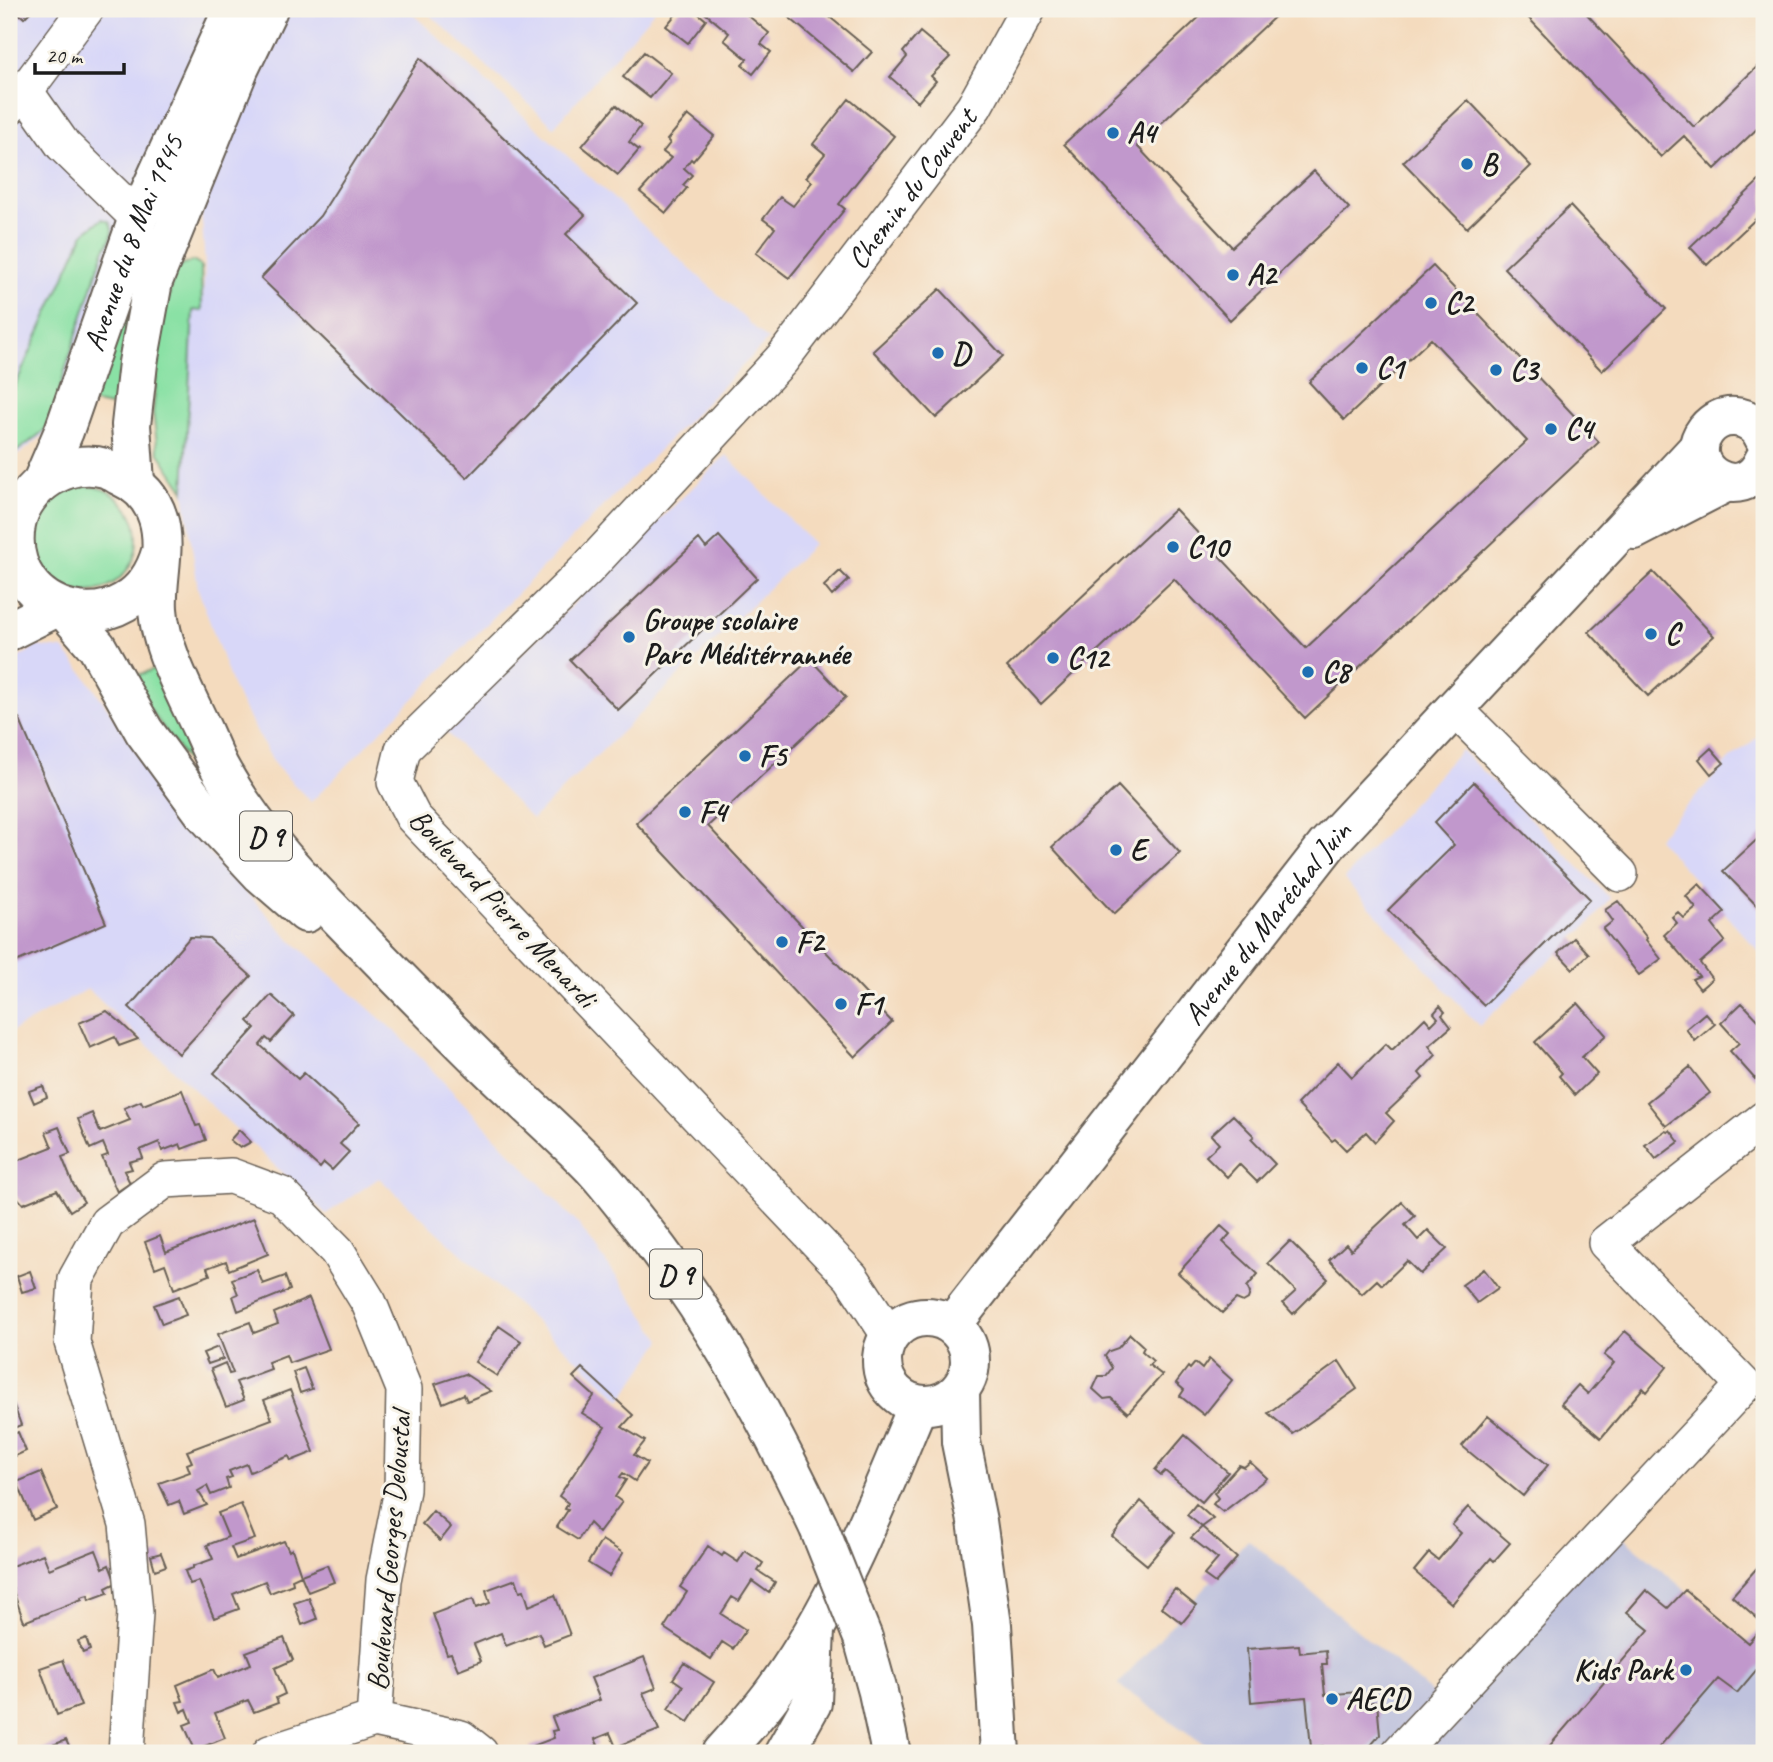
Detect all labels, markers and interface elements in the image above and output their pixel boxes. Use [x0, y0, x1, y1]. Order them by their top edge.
scale bar [35, 32, 124, 76]
text: 20 m [46, 43, 84, 69]
street label: Chemin du Couvent [839, 98, 987, 276]
place label: A4 [1127, 114, 1159, 152]
marker: A4 [1105, 125, 1121, 141]
street label: Avenue du 8 Mai 1945 [74, 127, 193, 356]
place label: B [1481, 145, 1499, 183]
marker: B [1459, 156, 1475, 172]
place label: A2 [1247, 256, 1278, 294]
marker: A2 [1225, 267, 1241, 283]
place label: C2 [1445, 284, 1475, 322]
marker: C2 [1423, 295, 1439, 311]
place label: D [952, 334, 973, 372]
marker: D [930, 345, 946, 361]
place label: C1 [1376, 349, 1407, 387]
place label: C3 [1510, 351, 1540, 389]
marker: C1 [1354, 360, 1370, 376]
marker: C3 [1488, 362, 1504, 378]
place label: C4 [1565, 410, 1596, 448]
marker: C4 [1543, 421, 1559, 437]
place label: C10 [1187, 528, 1232, 566]
marker: C10 [1165, 539, 1181, 555]
place label: Groupe scolaire Parc Méditérrannée [643, 601, 853, 673]
place label: C [1665, 615, 1683, 653]
marker: C [1643, 626, 1659, 642]
marker: Groupe scolaire Parc Méditérrannée [621, 629, 637, 645]
place label: C12 [1067, 639, 1111, 677]
marker: C12 [1045, 650, 1061, 666]
place label: C8 [1322, 653, 1353, 691]
marker: C8 [1300, 664, 1316, 680]
place label: F5 [759, 737, 789, 775]
marker: F5 [737, 748, 753, 764]
place label: F4 [699, 793, 730, 831]
street label: Boulevard Pierre Menardi [401, 801, 607, 1018]
marker: F4 [677, 804, 693, 820]
street label: Avenue du Maréchal Juin [1175, 811, 1360, 1032]
road number: D 9 [240, 812, 292, 860]
place label: E [1130, 831, 1150, 869]
marker: E [1108, 842, 1124, 858]
place label: F2 [796, 923, 826, 961]
marker: F2 [774, 934, 790, 950]
place label: F1 [855, 985, 886, 1023]
marker: F1 [833, 996, 849, 1012]
road number: D 9 [650, 1250, 702, 1298]
street label: Boulevard Georges Deloustal [358, 1405, 421, 1692]
place label: Kids Park [1574, 1651, 1675, 1689]
marker: Kids Park [1678, 1662, 1694, 1678]
place label: AECD [1346, 1680, 1411, 1718]
marker: AECD [1324, 1691, 1340, 1707]

